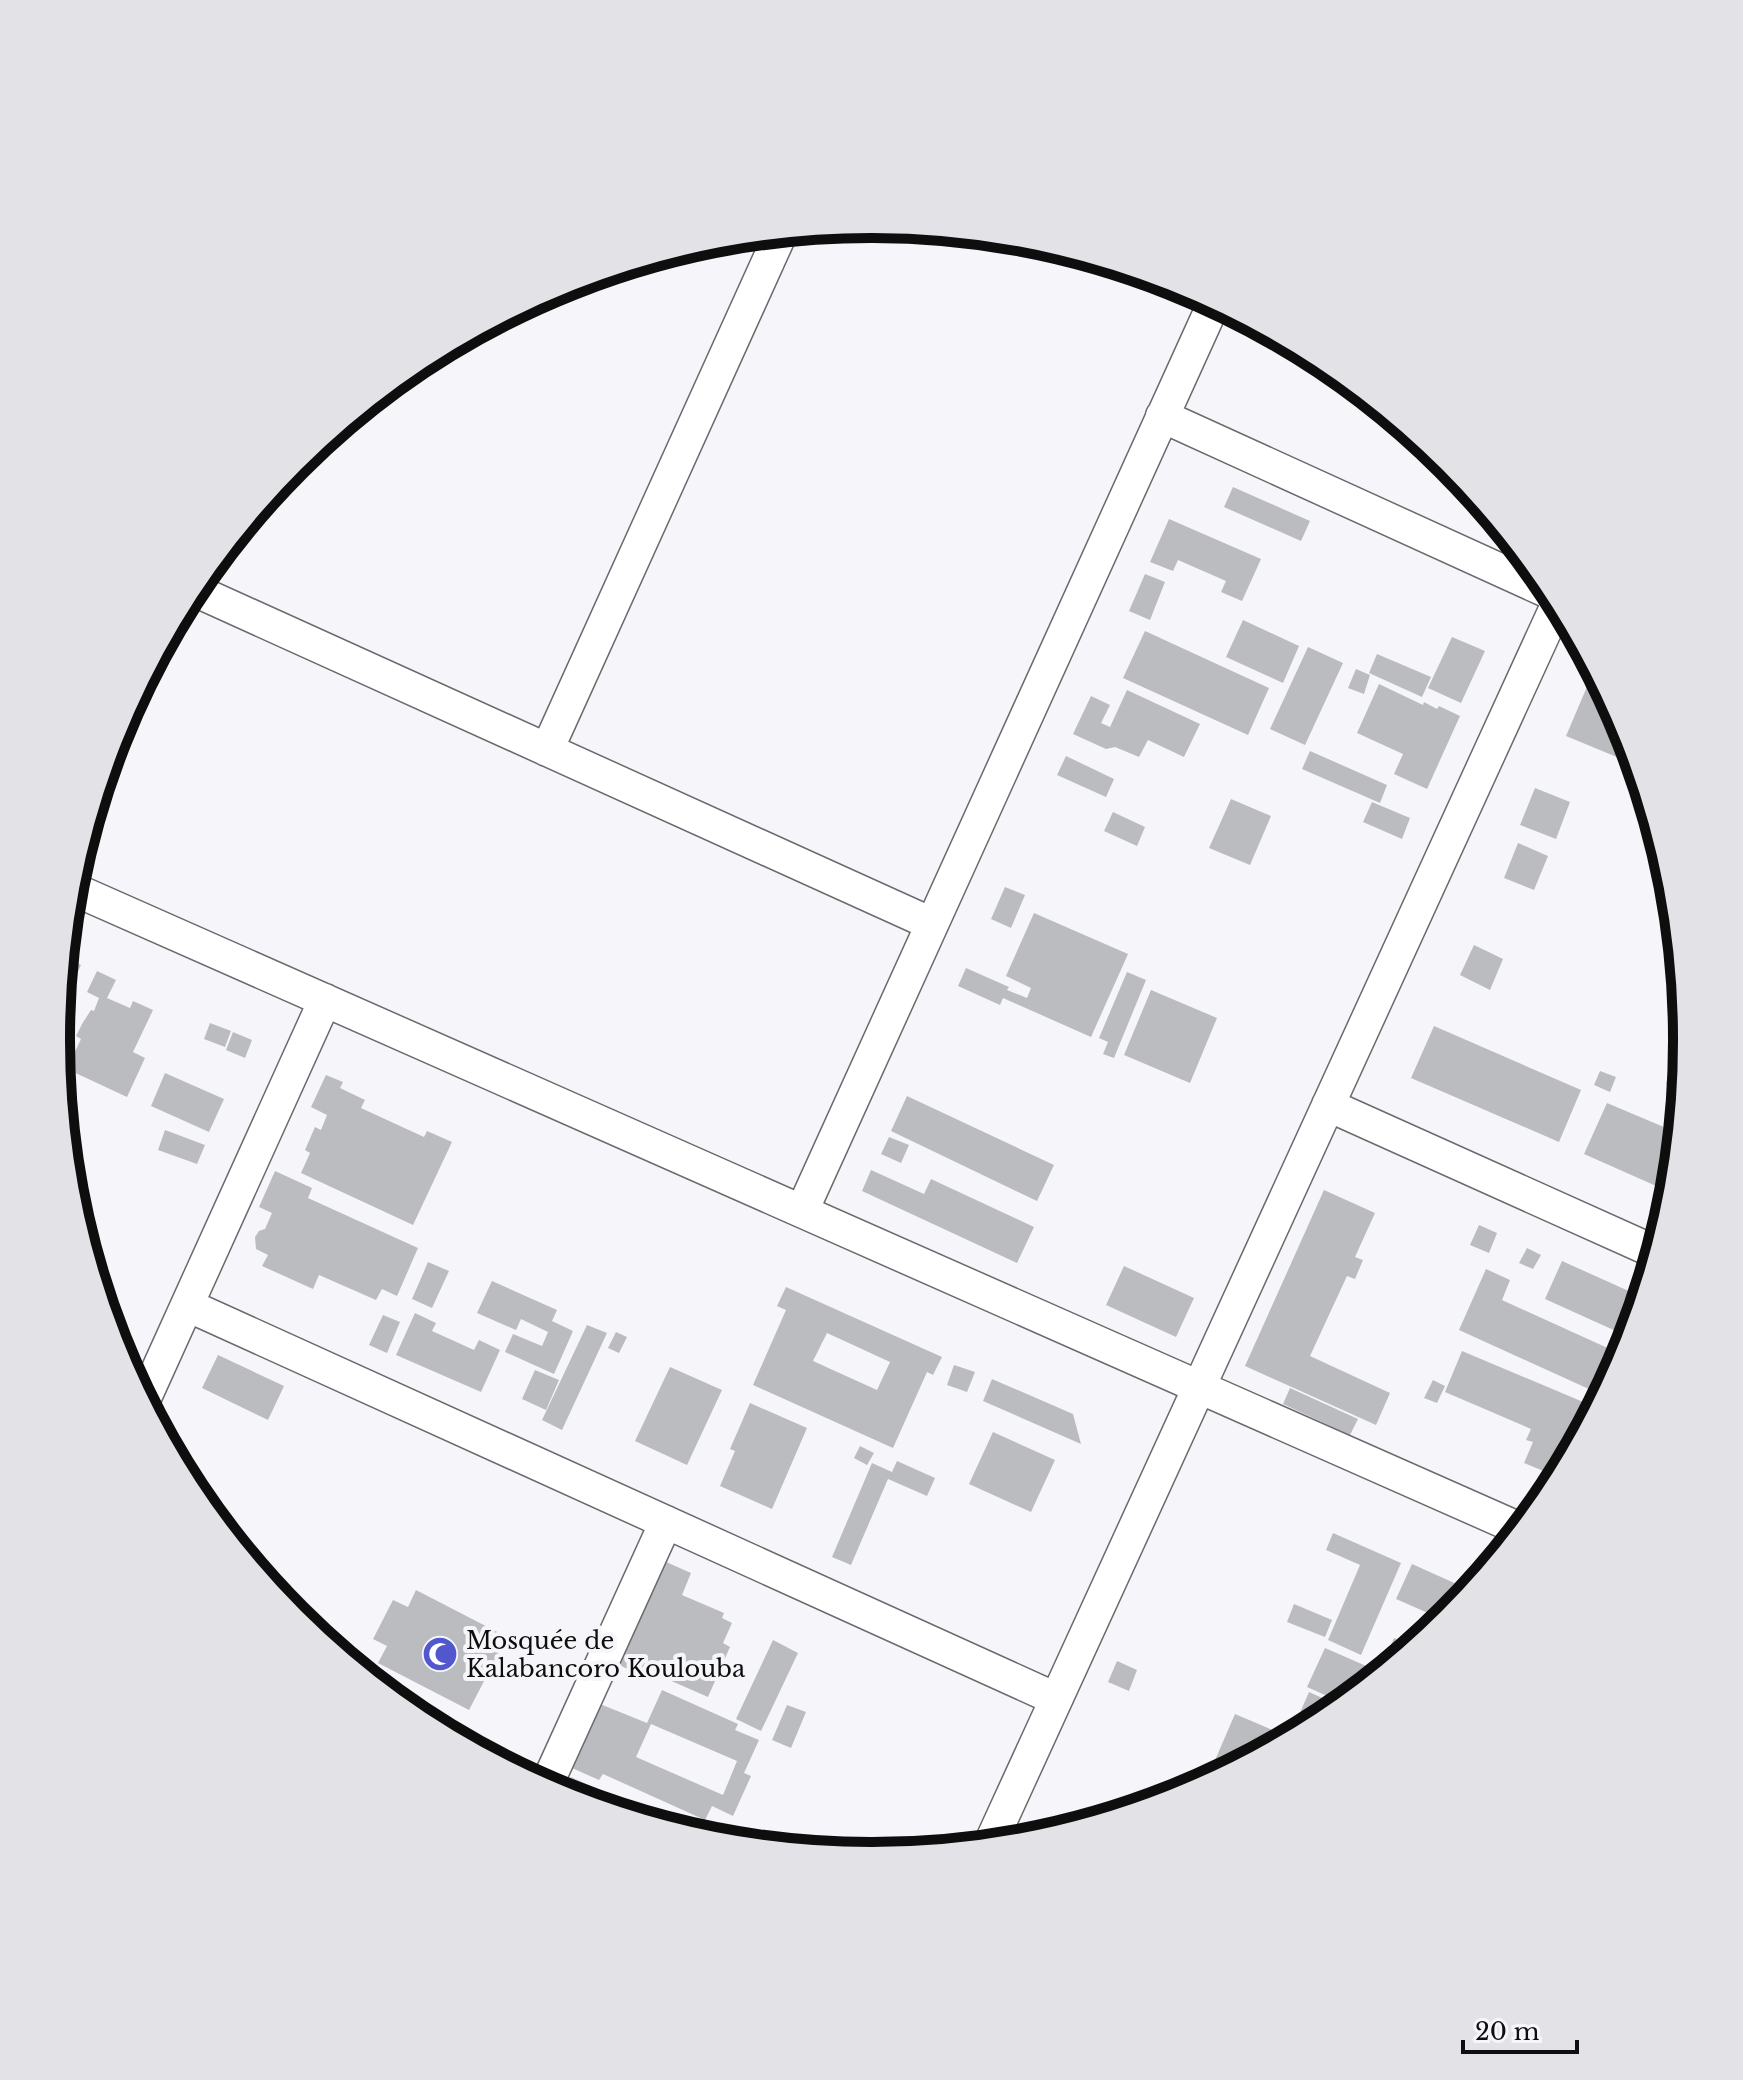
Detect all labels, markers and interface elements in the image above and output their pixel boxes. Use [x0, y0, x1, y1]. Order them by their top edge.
place label: Mosquée de Kalabancoro Koulouba [466, 1626, 746, 1683]
mosque icon: Mosquée de Kalabancoro Koulouba [421, 1635, 459, 1673]
scale bar [1463, 2004, 1577, 2054]
text: 20 m [1475, 2017, 1540, 2046]

